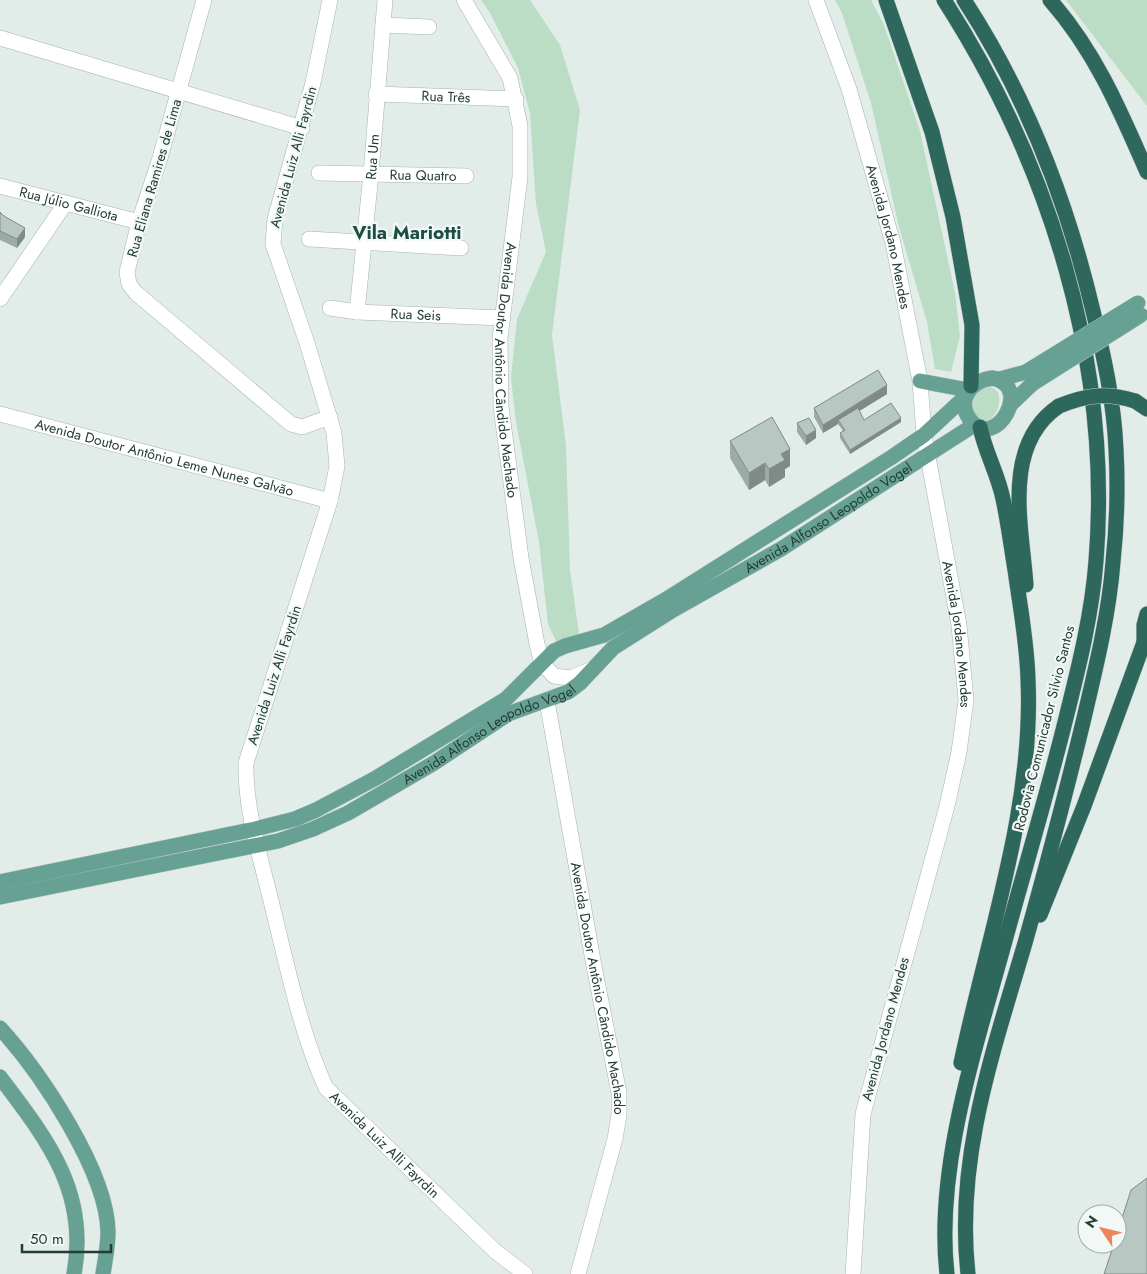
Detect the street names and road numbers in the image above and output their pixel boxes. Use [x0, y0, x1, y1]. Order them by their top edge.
street label: Avenida Luiz Alli Fayrdin [264, 84, 322, 230]
street label: Rua Três [421, 86, 471, 107]
street label: Rua Eliana Ramires de Lima [122, 97, 186, 259]
street label: Rua Um [360, 133, 384, 181]
street label: Avenida Jordano Mendes [861, 162, 916, 311]
street label: Rua Quatro [389, 164, 457, 186]
street label: Rua Júlio Galliota [17, 181, 120, 226]
street label: Avenida Doutor Antônio Cândido Machado [490, 241, 523, 499]
street label: Rua Seis [390, 303, 442, 325]
street label: Avenida Doutor Antônio Leme Nunes Galvão [33, 414, 296, 501]
street label: Avenida Alfonso Leopoldo Vogel [741, 457, 916, 578]
street label: Avenida Jordano Mendes [937, 559, 976, 709]
street label: Avenida Luiz Alli Fayrdin [242, 603, 306, 747]
street label: Rodovia Comunicador Silvio Santos [1009, 623, 1079, 833]
street label: Avenida Alfonso Leopoldo Vogel [399, 680, 580, 789]
street label: Avenida Doutor Antônio Cândido Machado [566, 861, 629, 1115]
street label: Avenida Jordano Mendes [856, 955, 914, 1103]
street label: Avenida Luiz Alli Fayrdin [325, 1087, 444, 1202]

